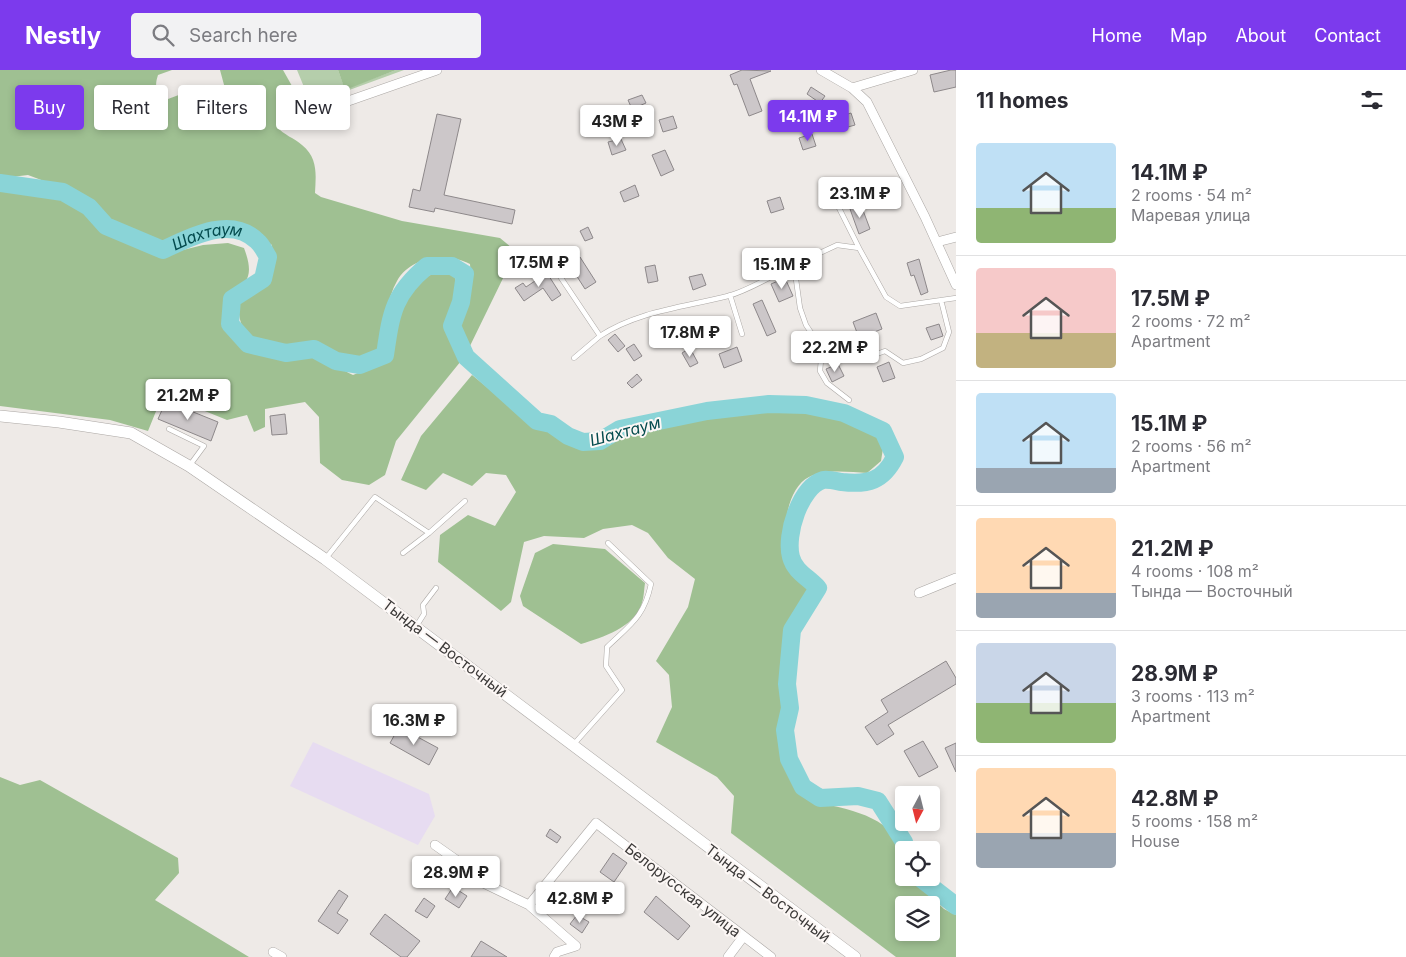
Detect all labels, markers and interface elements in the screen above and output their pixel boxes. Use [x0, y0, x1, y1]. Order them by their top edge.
search box [131, 13, 481, 58]
text: Nestly [25, 21, 101, 50]
icon: search [149, 21, 177, 49]
text: Search here [189, 24, 298, 47]
text: Home [1092, 25, 1142, 46]
text: Map [1170, 25, 1207, 46]
text: About [1235, 25, 1286, 46]
text: Contact [1314, 25, 1381, 46]
chip: Buy [15, 85, 84, 130]
chip: Rent [94, 85, 168, 130]
chip: Filters [178, 85, 266, 130]
chip: New [276, 85, 350, 130]
icon: filters [1358, 86, 1386, 114]
text: 11 homes [976, 88, 1068, 113]
pin: 14.1M ₽ [762, 100, 854, 142]
pin: 43M ₽ [582, 104, 652, 147]
text: 14.1M ₽ [779, 106, 837, 126]
text: 43M ₽ [591, 111, 643, 131]
text: 14.1M ₽ [1131, 160, 1208, 185]
icon: home [1016, 163, 1076, 223]
pin: 23.1M ₽ [814, 176, 906, 219]
text: 23.1M ₽ [829, 183, 891, 203]
text: 2 rooms · 54 m² [1131, 185, 1252, 205]
text: Маревая улица [1131, 205, 1250, 225]
water label: Шахтаум [168, 219, 244, 254]
pin: 17.5M ₽ [493, 246, 585, 288]
pin: 15.1M ₽ [736, 248, 828, 290]
text: 17.5M ₽ [509, 252, 569, 272]
text: 15.1M ₽ [753, 254, 811, 274]
text: 17.5M ₽ [1131, 286, 1210, 311]
icon: home [1016, 288, 1076, 348]
text: 2 rooms · 72 m² [1131, 311, 1251, 331]
pin: 17.8M ₽ [644, 316, 736, 358]
text: 17.8M ₽ [660, 322, 720, 342]
pin: 22.2M ₽ [789, 330, 881, 373]
text: Apartment [1131, 331, 1211, 351]
text: 22.2M ₽ [802, 337, 868, 357]
pin: 21.2M ₽ [142, 378, 234, 421]
text: 21.2M ₽ [157, 385, 219, 405]
text: 15.1M ₽ [1131, 411, 1207, 436]
water label: Шахтаум [587, 412, 663, 450]
icon: home [1016, 413, 1076, 473]
text: 2 rooms · 56 m² [1131, 436, 1252, 456]
text: Apartment [1131, 456, 1211, 476]
text: 21.2M ₽ [1131, 536, 1214, 561]
icon: home [1016, 538, 1076, 598]
text: 4 rooms · 108 m² [1131, 561, 1259, 581]
text: Тында — Восточный [1131, 581, 1293, 601]
street label: Тында — Восточный [379, 595, 511, 701]
text: 28.9M ₽ [1131, 661, 1218, 686]
icon: home [1016, 663, 1076, 723]
text: 3 rooms · 113 m² [1131, 686, 1255, 706]
pin: 16.3M ₽ [368, 704, 460, 746]
text: Apartment [1131, 706, 1211, 726]
text: 16.3M ₽ [383, 710, 445, 730]
north arrow [895, 786, 940, 831]
map controls [895, 786, 940, 941]
text: 42.8M ₽ [1131, 786, 1219, 811]
icon: home [1016, 788, 1076, 848]
text: 5 rooms · 158 m² [1131, 811, 1258, 831]
text: House [1131, 831, 1180, 851]
street label: Белорусская улица [621, 839, 745, 941]
street label: Тында — Восточный [702, 840, 834, 946]
button: locate [895, 841, 940, 886]
pin: 28.9M ₽ [410, 856, 502, 898]
text: 28.9M ₽ [423, 862, 489, 882]
pin: 42.8M ₽ [534, 882, 626, 924]
text: 42.8M ₽ [547, 888, 613, 908]
button: layers [895, 896, 940, 941]

